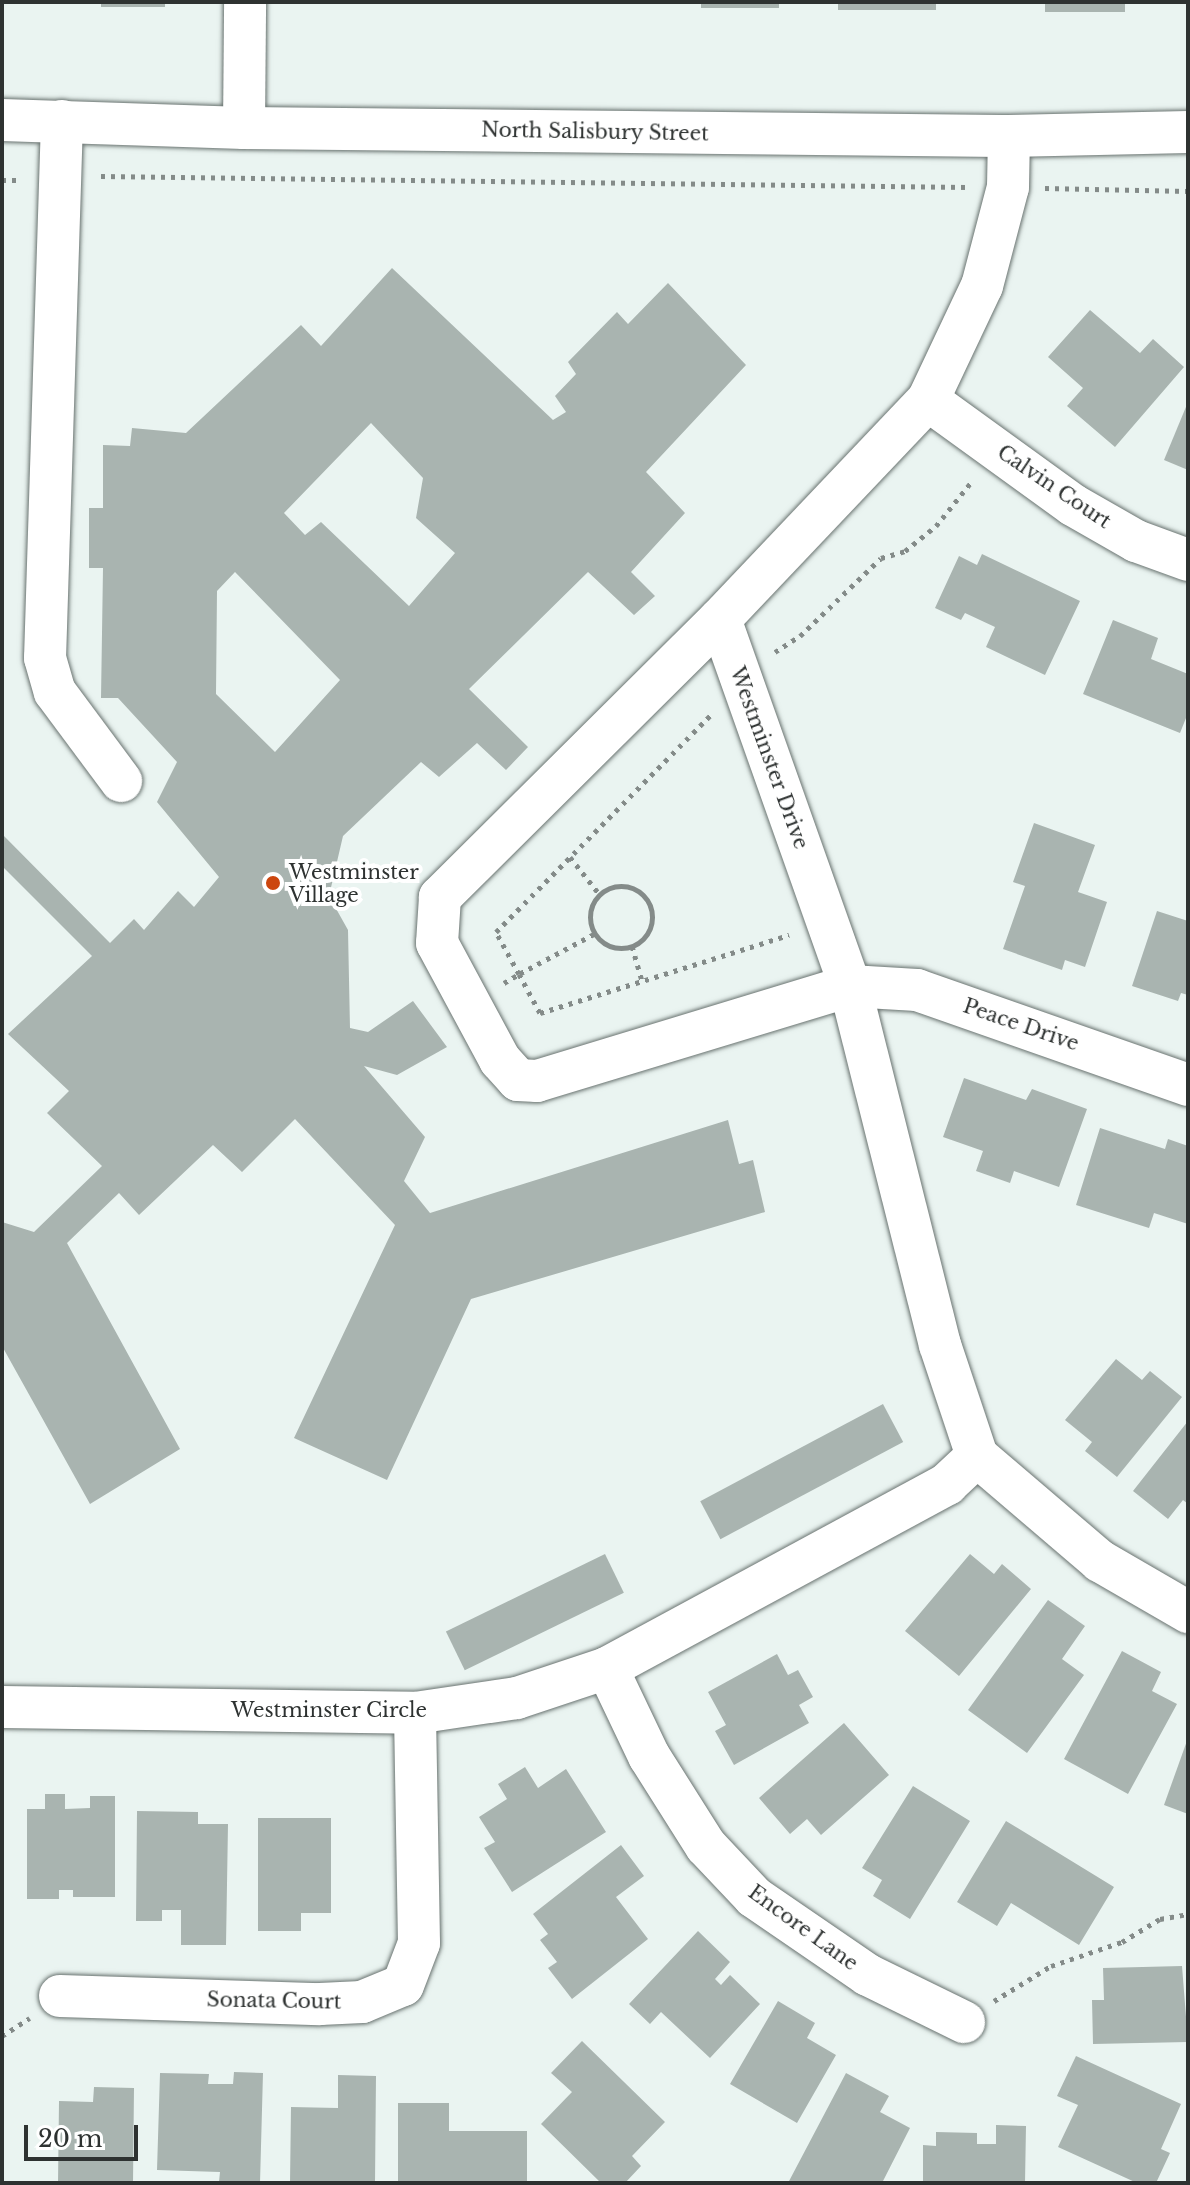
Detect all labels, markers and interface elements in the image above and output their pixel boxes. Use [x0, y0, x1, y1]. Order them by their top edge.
street label: North Salisbury Street [481, 118, 709, 146]
street label: Calvin Court [993, 440, 1115, 534]
street label: Westminster Drive [725, 663, 813, 853]
place label: Westminster Village [289, 860, 419, 907]
marker: Westminster Village [264, 874, 282, 892]
street label: Peace Drive [960, 994, 1082, 1056]
street label: Westminster Circle [231, 1698, 427, 1722]
street label: Encore Lane [744, 1880, 862, 1976]
street label: Sonata Court [206, 1988, 342, 2014]
scale bar [28, 2109, 142, 2159]
text: 20 m [38, 2124, 103, 2153]

